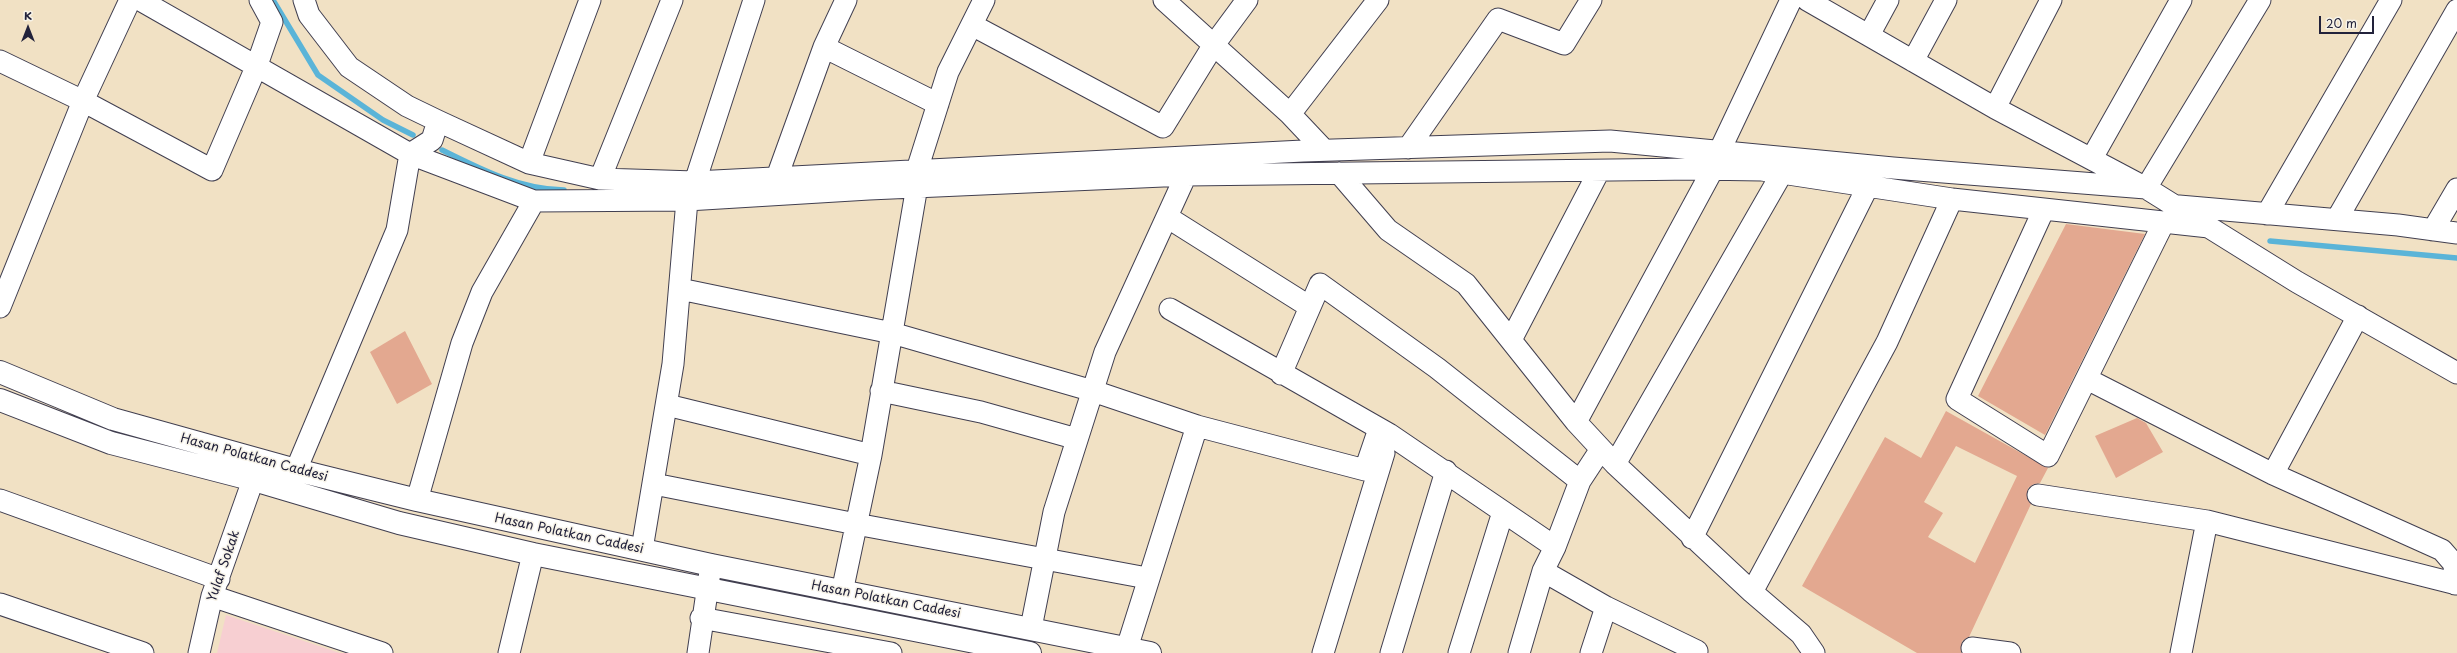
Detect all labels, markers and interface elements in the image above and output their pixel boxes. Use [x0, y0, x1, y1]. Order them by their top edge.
text: K [24, 7, 32, 24]
north arrow [8, 8, 48, 48]
scale bar [2321, 8, 2376, 34]
text: 20 m [2326, 14, 2357, 32]
street label: Hasan Polatkan Caddesi [179, 431, 329, 485]
street label: Hasan Polatkan Caddesi [493, 511, 645, 557]
street label: Yulaf Sokak [204, 528, 244, 604]
street label: Hasan Polatkan Caddesi [810, 578, 962, 622]

